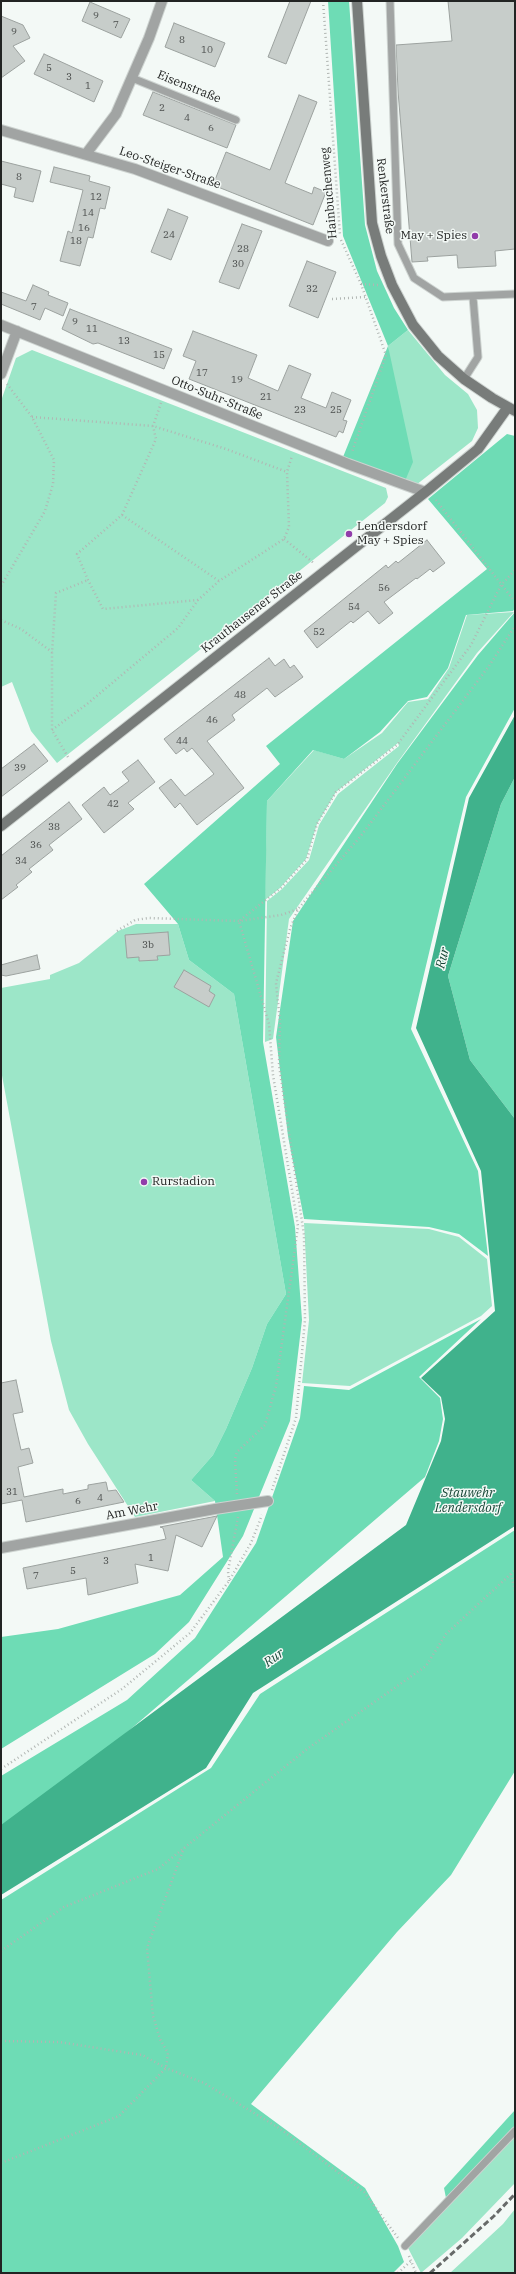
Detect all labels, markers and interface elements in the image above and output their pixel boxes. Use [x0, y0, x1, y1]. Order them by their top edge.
house number: 9 [93, 10, 99, 22]
house number: 7 [113, 19, 119, 31]
house number: 9 [11, 26, 17, 38]
house number: 8 [179, 34, 185, 46]
house number: 10 [201, 44, 213, 56]
house number: 5 [46, 62, 52, 74]
street label: Eisenstraße [155, 68, 223, 106]
house number: 3 [66, 71, 72, 83]
house number: 1 [85, 80, 91, 92]
house number: 2 [159, 102, 165, 114]
house number: 4 [184, 112, 190, 124]
house number: 6 [208, 122, 214, 134]
street label: Leo-Steiger-Straße [117, 144, 223, 192]
street label: Hainbuchenweg [318, 147, 340, 239]
street label: Renkerstraße [373, 157, 397, 235]
house number: 8 [16, 171, 22, 183]
house number: 12 [90, 191, 102, 203]
house number: 14 [82, 207, 94, 219]
house number: 16 [78, 222, 90, 234]
house number: 24 [163, 229, 175, 241]
place label: May + Spies [401, 229, 467, 243]
marker: May + Spies [470, 231, 480, 241]
house number: 18 [70, 235, 82, 247]
house number: 28 [237, 243, 249, 255]
house number: 30 [232, 258, 244, 270]
house number: 32 [306, 283, 318, 295]
house number: 7 [31, 301, 37, 313]
house number: 9 [72, 316, 78, 328]
house number: 11 [86, 323, 98, 335]
house number: 13 [118, 335, 130, 347]
house number: 15 [153, 349, 165, 361]
house number: 17 [196, 367, 208, 379]
street label: Otto-Suhr-Straße [169, 373, 265, 423]
house number: 19 [231, 374, 243, 386]
house number: 21 [260, 391, 272, 403]
house number: 23 [294, 404, 306, 416]
house number: 25 [330, 404, 342, 416]
place label: Lendersdorf May + Spies [357, 520, 427, 548]
marker: Lendersdorf May + Spies [344, 529, 354, 539]
street label: Krauthausener Straße [198, 568, 306, 656]
house number: 56 [378, 582, 390, 594]
house number: 54 [348, 601, 360, 613]
house number: 52 [313, 626, 325, 638]
house number: 48 [234, 689, 246, 701]
house number: 46 [206, 714, 218, 726]
house number: 44 [176, 735, 188, 747]
house number: 39 [14, 762, 26, 774]
house number: 42 [107, 798, 119, 810]
house number: 38 [48, 821, 60, 833]
house number: 36 [30, 839, 42, 851]
house number: 34 [15, 855, 27, 867]
house number: 3b [142, 939, 154, 951]
water label: Rur [433, 946, 453, 970]
place label: Rurstadion [152, 1175, 215, 1189]
marker: Rurstadion [139, 1177, 149, 1187]
water label: Stauwehr Lendersdorf [435, 1485, 501, 1516]
house number: 31 [6, 1486, 18, 1498]
house number: 4 [97, 1492, 103, 1504]
house number: 6 [75, 1495, 81, 1507]
street label: Am Wehr [105, 1499, 159, 1523]
house number: 1 [148, 1552, 154, 1564]
house number: 3 [103, 1555, 109, 1567]
house number: 5 [70, 1565, 76, 1577]
house number: 7 [33, 1570, 39, 1582]
water label: Rur [261, 1645, 287, 1671]

